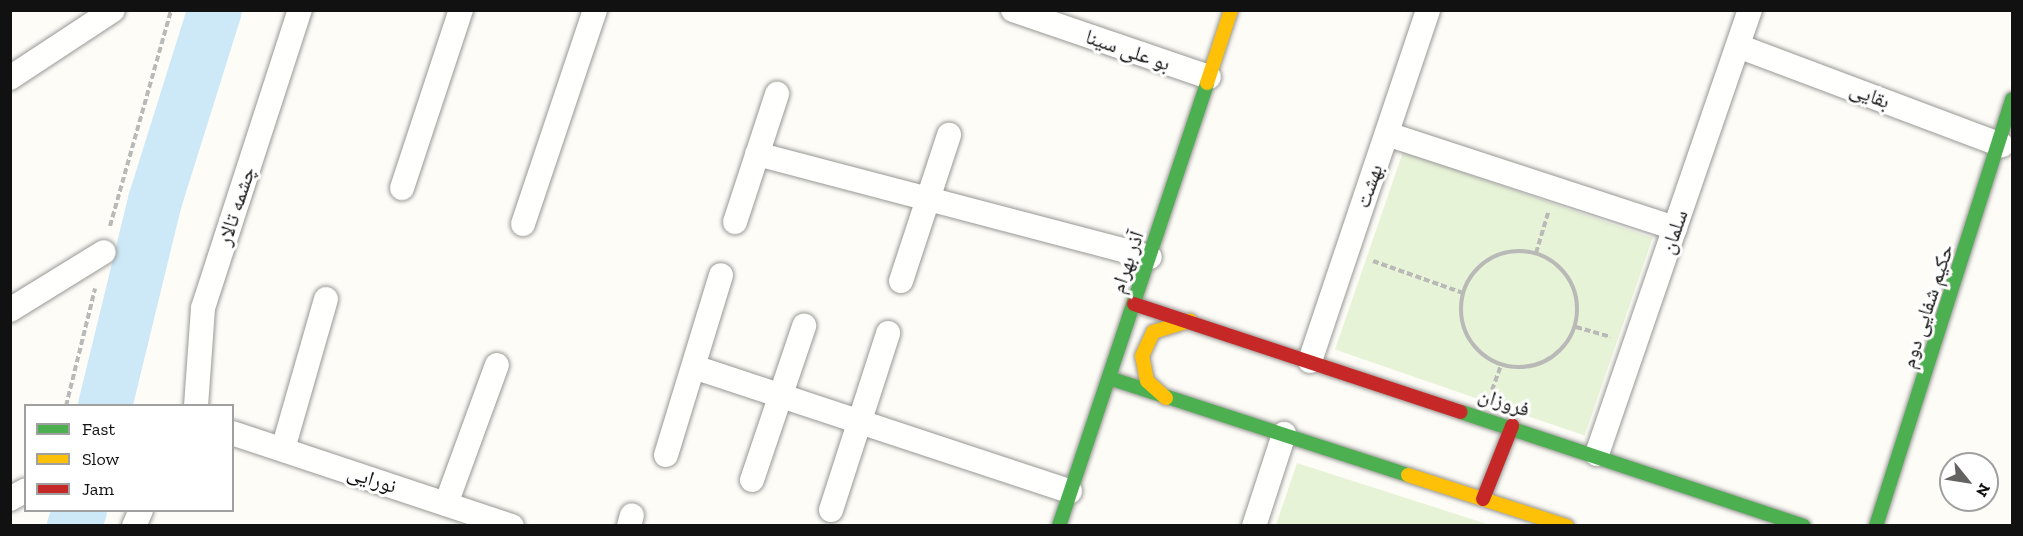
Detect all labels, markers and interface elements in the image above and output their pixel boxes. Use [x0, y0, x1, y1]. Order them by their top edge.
street label: بو علی سینا [1082, 24, 1174, 76]
street label: بقایی [1846, 76, 1894, 114]
street label: بهشت [1350, 161, 1388, 211]
street label: چشمه تالار [211, 163, 261, 249]
street label: سلمان [1655, 207, 1693, 257]
street label: آذر بهرام [1105, 228, 1149, 296]
street label: حکیم شفایی دوم [1895, 241, 1959, 371]
street label: فروزان [1475, 382, 1533, 422]
legend [24, 404, 234, 512]
text: Fast [82, 418, 115, 440]
text: Slow [82, 448, 119, 470]
north arrow [1939, 452, 1999, 512]
street label: نورایی [344, 459, 400, 499]
text: Jam [82, 478, 114, 500]
text: N [1972, 480, 1995, 500]

